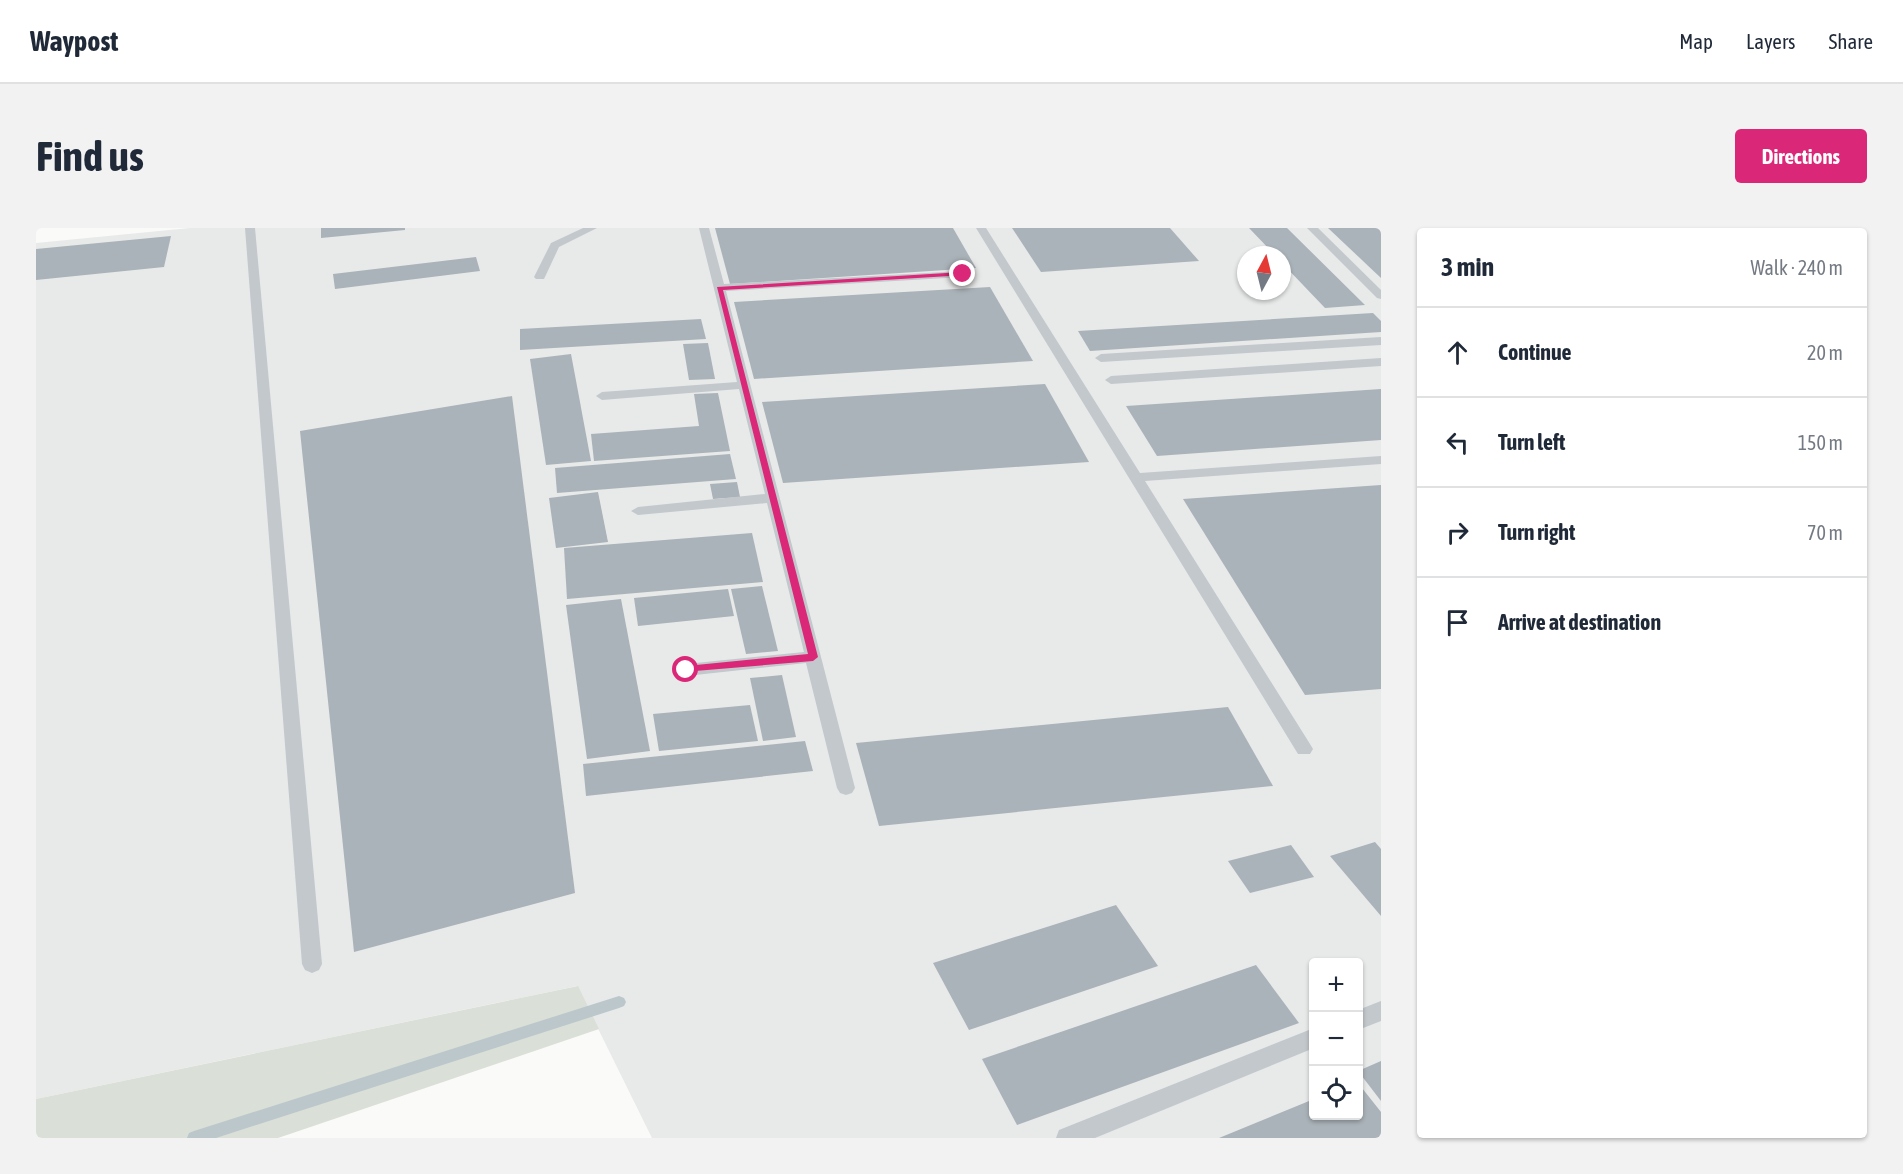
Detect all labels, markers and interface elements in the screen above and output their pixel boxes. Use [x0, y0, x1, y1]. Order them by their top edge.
text: Waypost [30, 25, 118, 57]
text: Map [1679, 29, 1713, 53]
text: Layers [1746, 29, 1796, 53]
text: Share [1829, 29, 1873, 53]
button: Directions [1735, 129, 1867, 183]
text: Find us [36, 132, 144, 180]
north arrow [1237, 246, 1291, 300]
text: 3 min [1441, 252, 1494, 282]
text: Walk · 240 m [1751, 256, 1843, 279]
route end [949, 260, 975, 286]
icon: ahead [1441, 336, 1474, 369]
text: Continue [1498, 339, 1572, 365]
text: 20 m [1807, 341, 1843, 364]
icon: left [1441, 426, 1474, 459]
text: Turn left [1498, 429, 1565, 455]
text: 150 m [1798, 431, 1843, 454]
icon: right [1441, 516, 1474, 549]
text: Turn right [1498, 519, 1575, 545]
text: 70 m [1807, 521, 1843, 544]
icon: arrive [1441, 606, 1474, 639]
text: Arrive at destination [1498, 609, 1661, 635]
route start [672, 656, 698, 682]
map controls [1309, 958, 1363, 1120]
button: + [1309, 958, 1363, 1012]
button: − [1309, 1012, 1363, 1066]
button: locate [1309, 1066, 1363, 1120]

